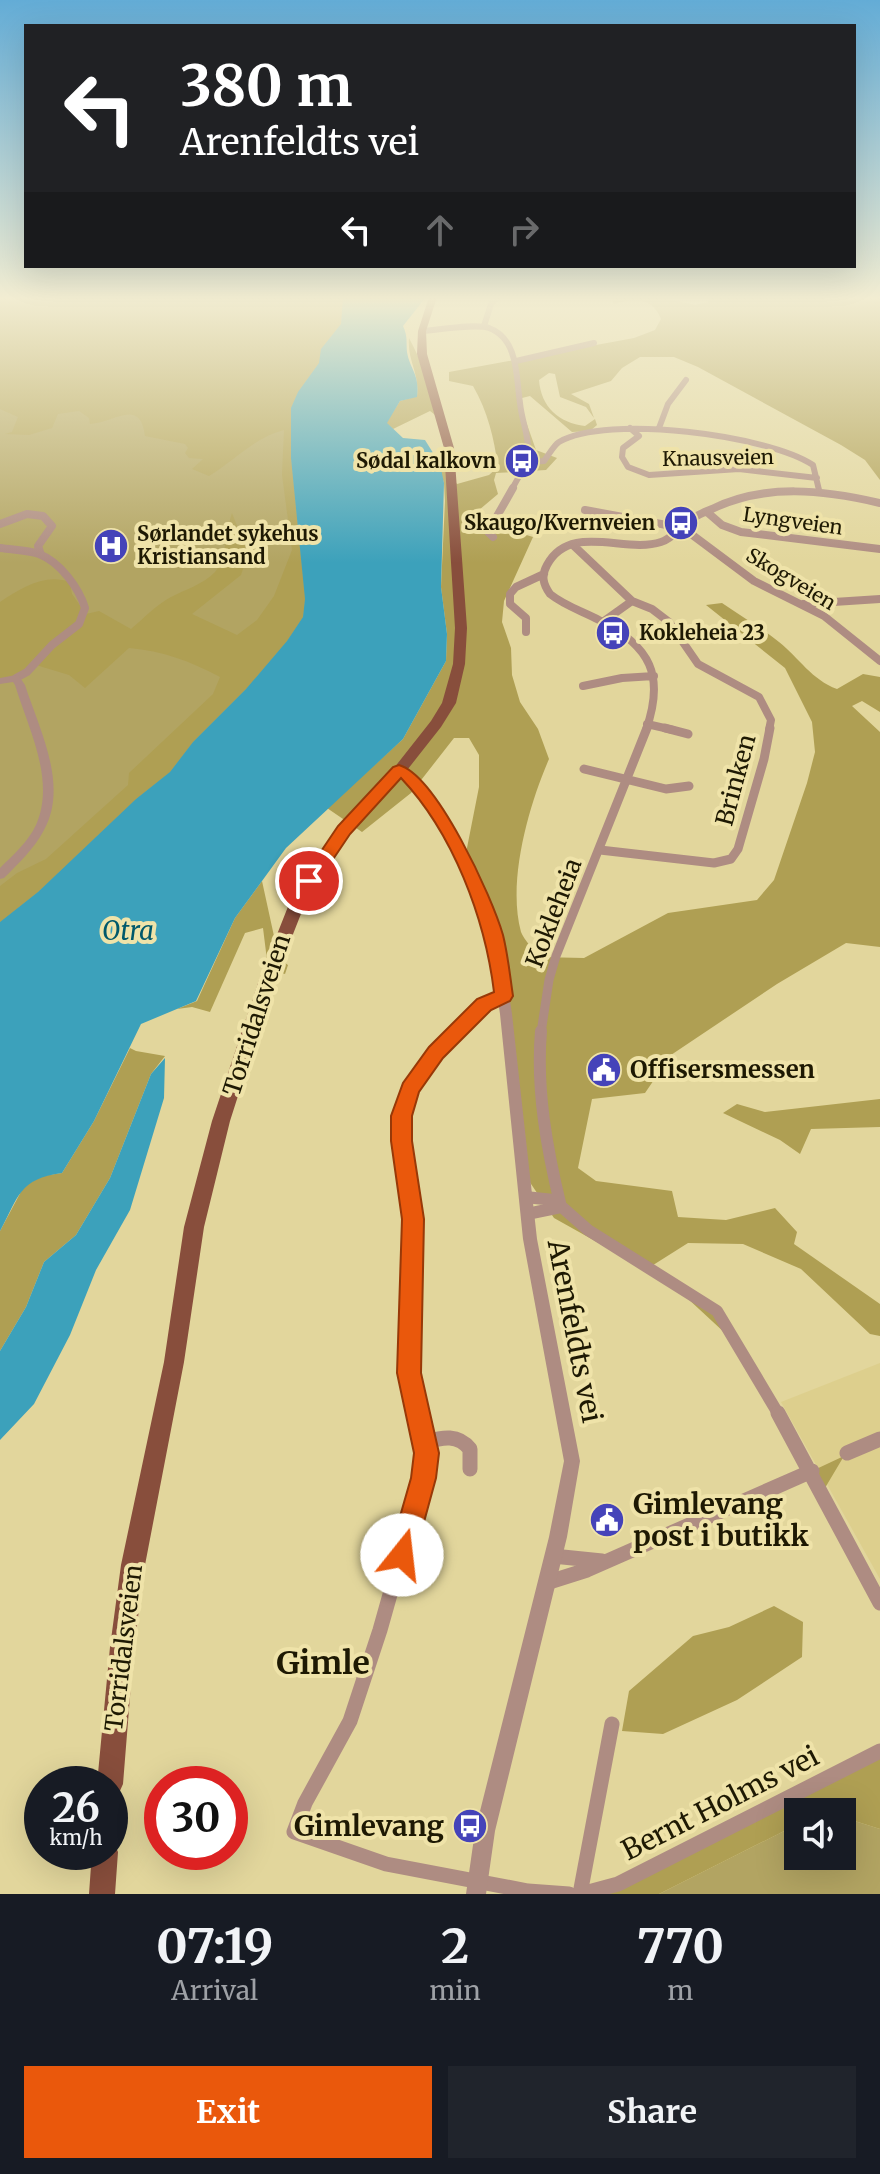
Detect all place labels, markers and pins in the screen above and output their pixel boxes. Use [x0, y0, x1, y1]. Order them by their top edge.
bus stop icon: Sødal kalkovn [503, 442, 541, 480]
place label: Sødal kalkovn [356, 448, 496, 473]
bus stop icon: Skaugo/Kvernveien [662, 504, 700, 542]
place label: Skaugo/Kvernveien [464, 510, 655, 535]
place label: Sørlandet sykehus Kristiansand [137, 521, 319, 569]
hospital icon: Sørlandet sykehus Kristiansand [92, 527, 130, 565]
bus stop icon: Kokleheia 23 [594, 614, 632, 652]
place label: Kokleheia 23 [639, 620, 765, 645]
pin [275, 847, 343, 915]
public building icon: Offisersmessen [585, 1051, 623, 1089]
place label: Offisersmessen [630, 1054, 815, 1085]
place label: Gimlevang post i butikk [633, 1486, 810, 1554]
public building icon: Gimlevang post i butikk [588, 1501, 626, 1539]
bus stop icon: Gimlevang [451, 1807, 489, 1845]
place label: Gimlevang [294, 1808, 444, 1844]

